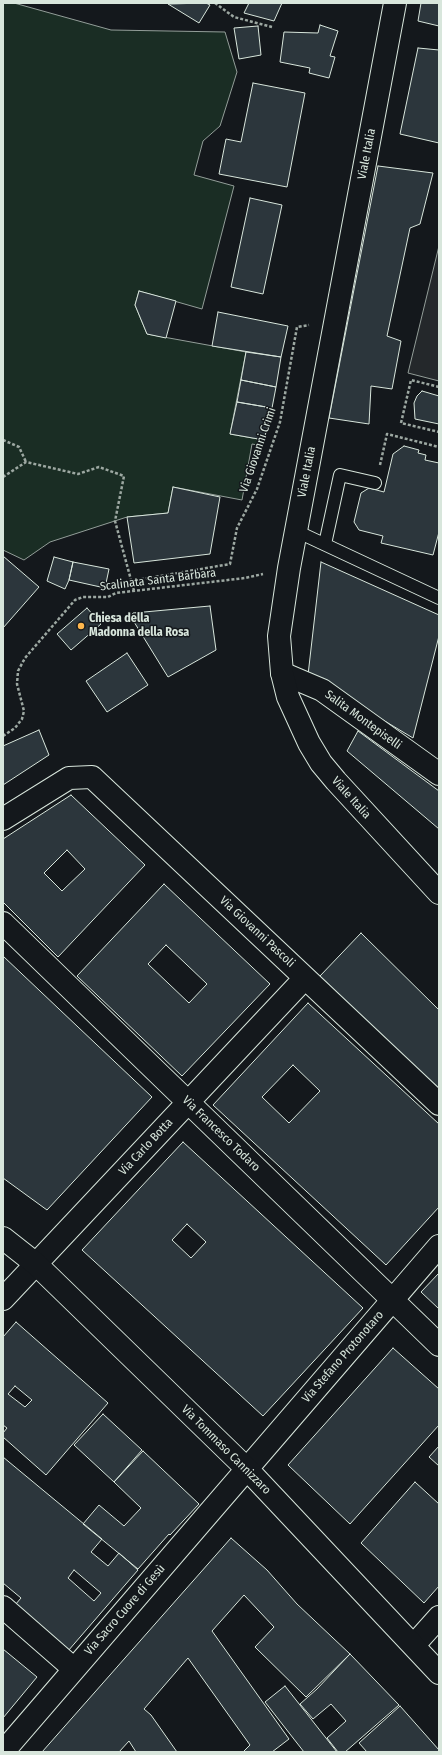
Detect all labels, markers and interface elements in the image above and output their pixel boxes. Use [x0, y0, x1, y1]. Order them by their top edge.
street label: Viale Italia [355, 127, 379, 181]
street label: Via Giovanni Crimi [237, 406, 279, 494]
street label: Viale Italia [295, 445, 319, 499]
street label: Scalinata Santa Barbara [99, 566, 217, 594]
place label: Chiesa della Madonna della Rosa [89, 612, 189, 640]
marker: Chiesa della Madonna della Rosa [76, 621, 86, 631]
street label: Salita Montepiselli [322, 687, 404, 753]
street label: Viale Italia [328, 774, 374, 822]
street label: Via Giovanni Pascoli [216, 893, 298, 971]
street label: Via Francesco Todaro [179, 1093, 263, 1175]
street label: Via Carlo Botta [116, 1116, 176, 1178]
street label: Via Stefano Protonotaro [299, 1308, 387, 1406]
street label: Via Tommaso Cannizzaro [178, 1402, 274, 1498]
street label: Via Sacro Cuore di Gesù [82, 1562, 168, 1658]

